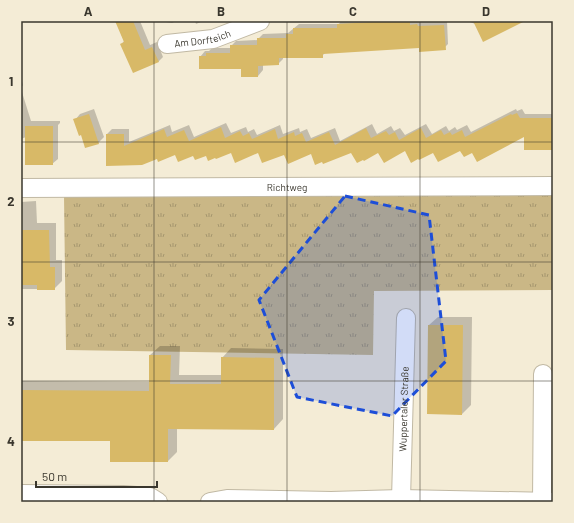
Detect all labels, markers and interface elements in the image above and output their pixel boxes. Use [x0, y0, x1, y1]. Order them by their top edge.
text: A [84, 3, 93, 19]
text: B [217, 3, 225, 19]
text: C [349, 3, 357, 19]
text: D [482, 3, 490, 19]
street label: Am Dorfteich [174, 27, 232, 49]
text: 1 [9, 73, 13, 89]
street label: Richtweg [267, 181, 307, 193]
text: 2 [7, 193, 15, 209]
text: 3 [7, 313, 15, 329]
street label: Wuppertaler Straße [396, 366, 411, 452]
text: 4 [7, 433, 15, 449]
scale bar [36, 463, 157, 489]
text: 50 m [42, 469, 67, 483]

